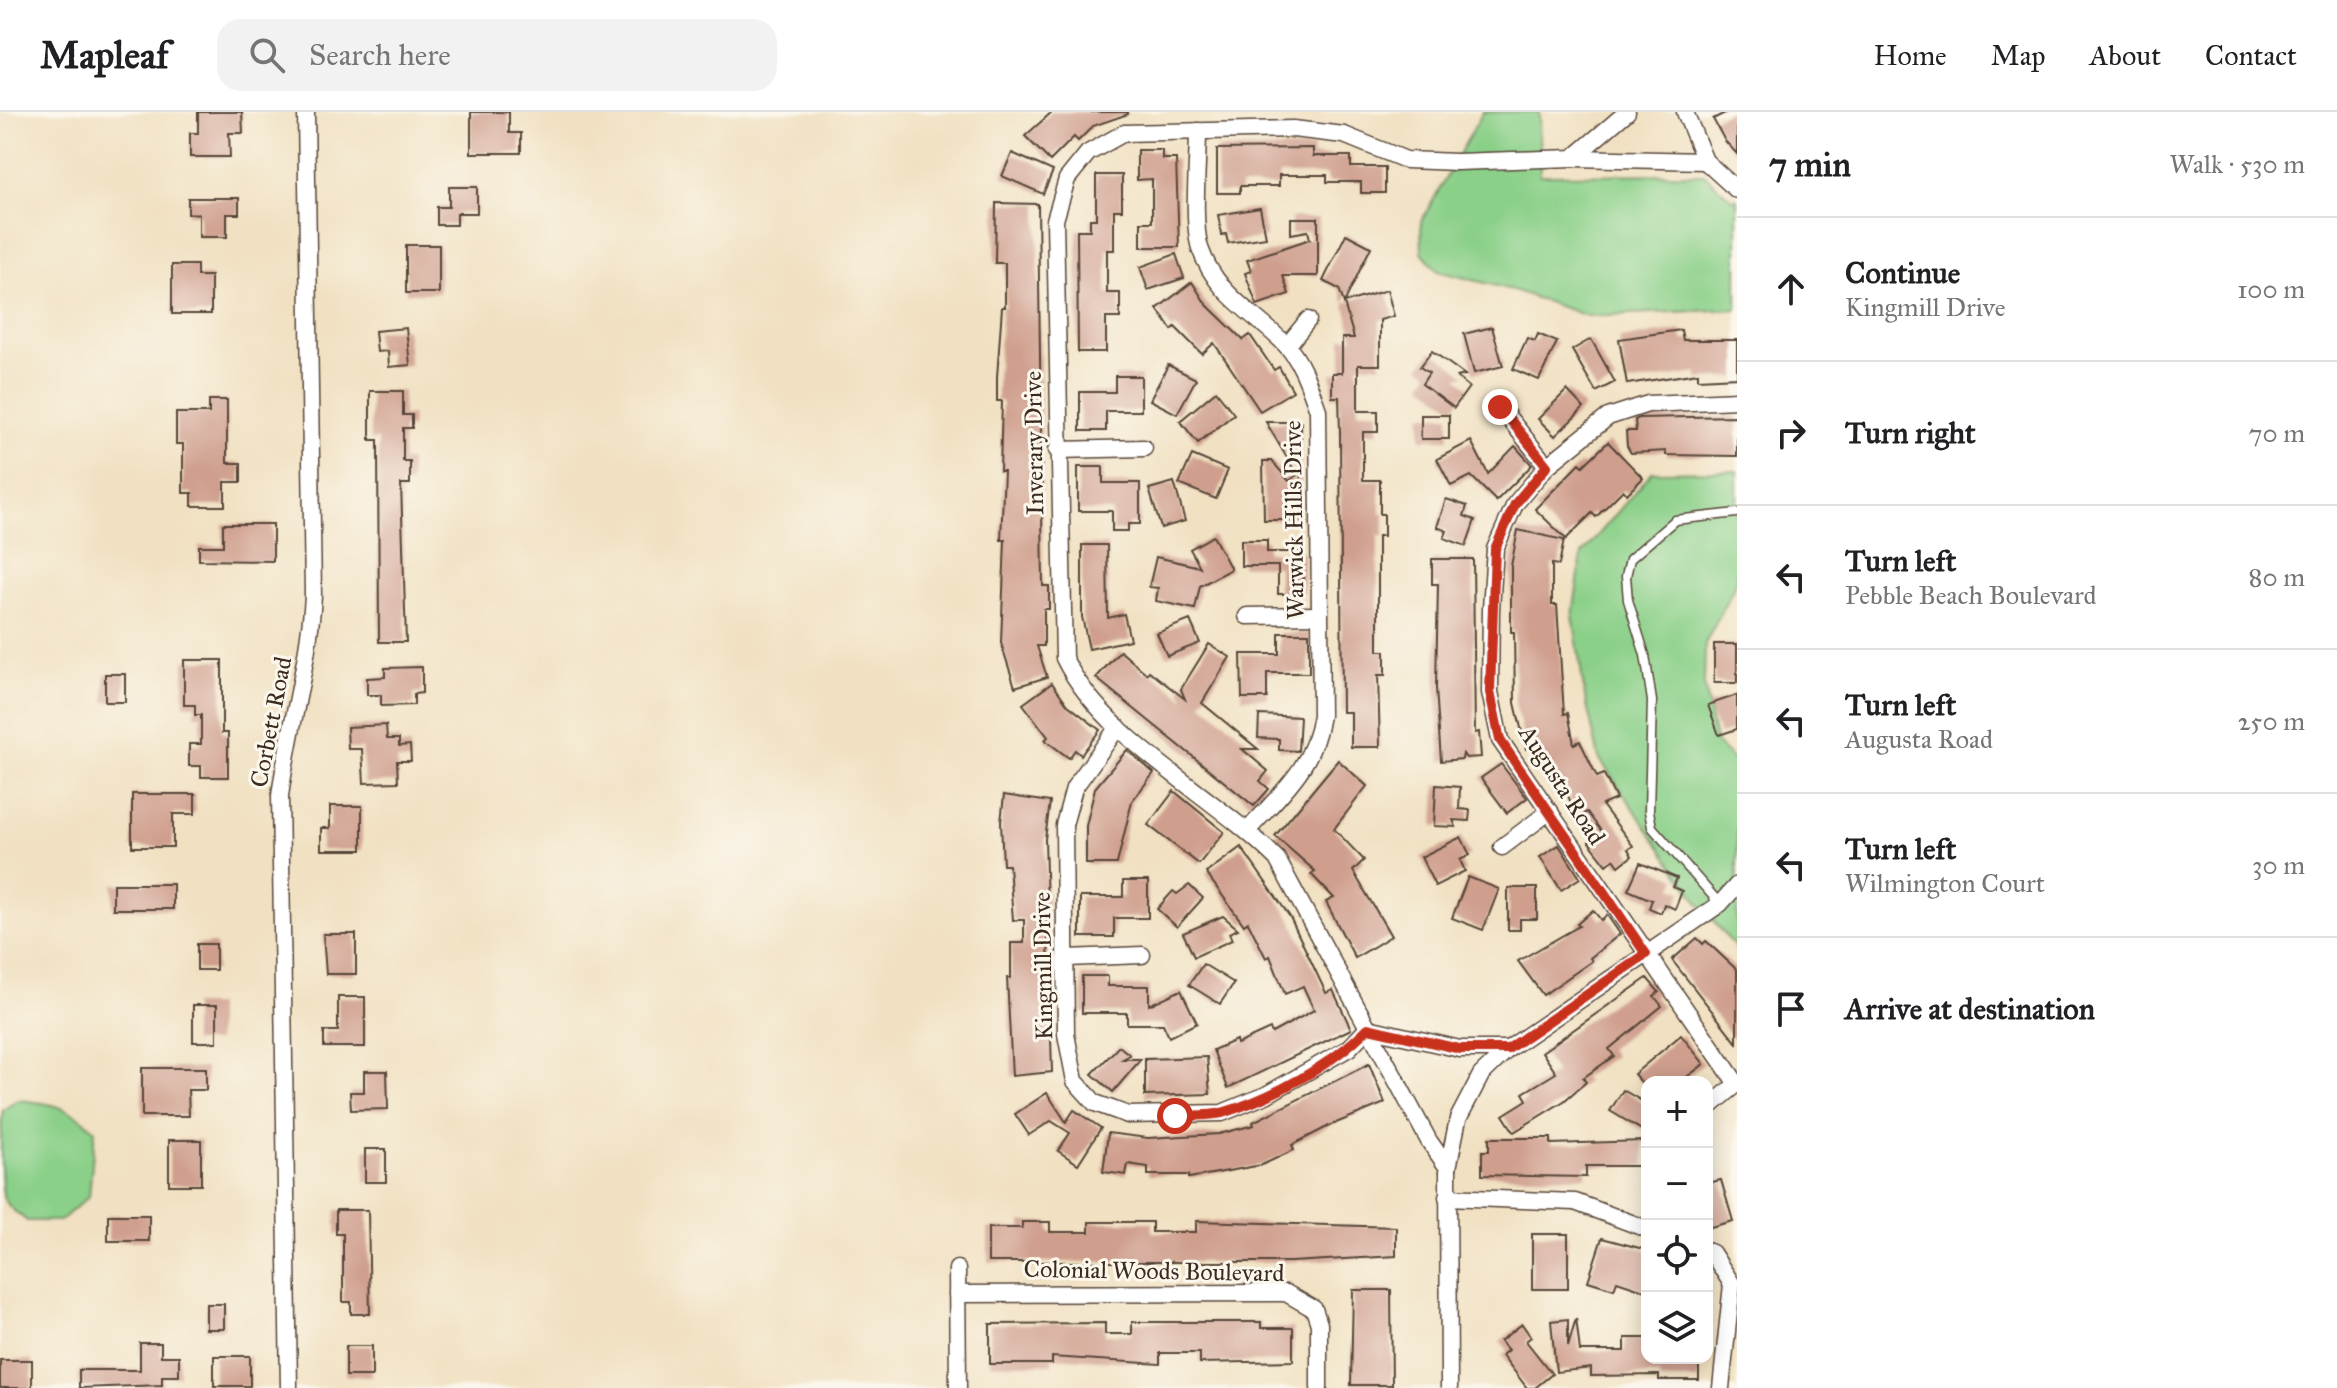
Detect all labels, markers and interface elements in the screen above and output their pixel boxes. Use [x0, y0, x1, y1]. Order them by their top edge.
search box [217, 19, 777, 91]
text: Mapleaf [40, 32, 169, 78]
icon: search [245, 33, 289, 77]
text: Search here [309, 37, 451, 73]
text: Home [1874, 38, 1947, 73]
text: Map [1991, 38, 2045, 73]
text: About [2089, 38, 2161, 73]
text: Contact [2205, 38, 2297, 73]
text: 7 min [1769, 144, 1851, 185]
text: Walk · 530 m [2170, 148, 2305, 180]
text: Continue [1845, 255, 1960, 291]
icon: ahead [1769, 267, 1813, 311]
text: 100 m [2237, 273, 2305, 305]
text: Kingmill Drive [1845, 291, 2006, 323]
street label: Inverary Drive [1018, 371, 1050, 515]
route end [1482, 389, 1518, 425]
icon: right [1769, 411, 1813, 455]
text: Turn right [1845, 415, 1976, 451]
text: 70 m [2249, 417, 2305, 449]
street label: Warwick Hills Drive [1277, 420, 1311, 620]
text: Turn left [1845, 543, 1956, 579]
icon: left [1769, 555, 1813, 599]
text: 80 m [2249, 561, 2305, 593]
text: Pebble Beach Boulevard [1845, 579, 2097, 611]
street label: Corbett Road [244, 654, 298, 790]
text: Turn left [1845, 687, 1956, 723]
icon: left [1769, 699, 1813, 743]
text: 250 m [2238, 705, 2305, 737]
street label: Augusta Road [1512, 719, 1612, 850]
text: Augusta Road [1845, 723, 1993, 755]
text: Turn left [1845, 831, 1956, 867]
icon: left [1769, 843, 1813, 887]
text: 30 m [2252, 849, 2305, 881]
text: Wilmington Court [1845, 867, 2045, 899]
street label: Kingmill Drive [1027, 892, 1059, 1040]
icon: arrive [1769, 987, 1813, 1031]
text: Arrive at destination [1845, 991, 2095, 1027]
map controls [1641, 1076, 1713, 1364]
button: + [1641, 1076, 1713, 1148]
route start [1157, 1098, 1193, 1134]
button: − [1641, 1148, 1713, 1220]
button: locate [1641, 1220, 1713, 1292]
street label: Colonial Woods Boulevard [1023, 1254, 1285, 1288]
button: layers [1641, 1292, 1713, 1364]

